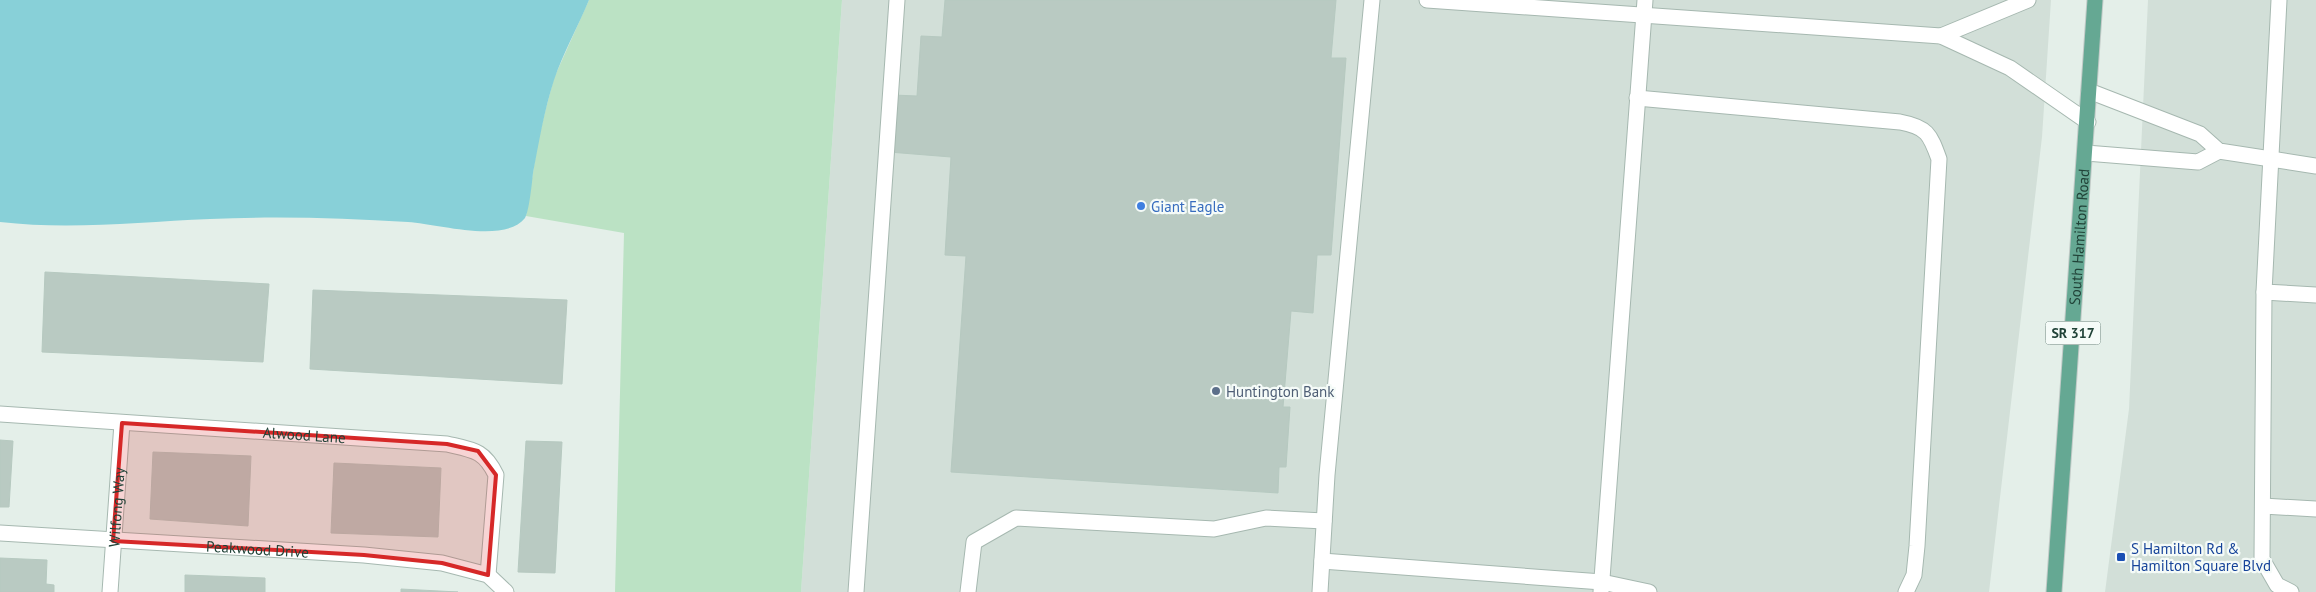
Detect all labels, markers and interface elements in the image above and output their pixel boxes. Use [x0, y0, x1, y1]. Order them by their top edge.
street label: South Hamilton Road [2064, 168, 2093, 306]
place label: Giant Eagle [1151, 197, 1224, 216]
marker: Giant Eagle [1135, 200, 1147, 212]
road number: SR 317 [2046, 322, 2100, 344]
place label: Huntington Bank [1226, 382, 1335, 401]
marker: Huntington Bank [1210, 385, 1222, 397]
street label: Alwood Lane [262, 422, 346, 447]
street label: Wilfong Way [104, 467, 128, 548]
street label: Peakwood Drive [206, 536, 309, 561]
place label: S Hamilton Rd & Hamilton Square Blvd [2131, 539, 2271, 575]
marker: S Hamilton Rd & Hamilton Square Blvd [2115, 551, 2127, 563]

